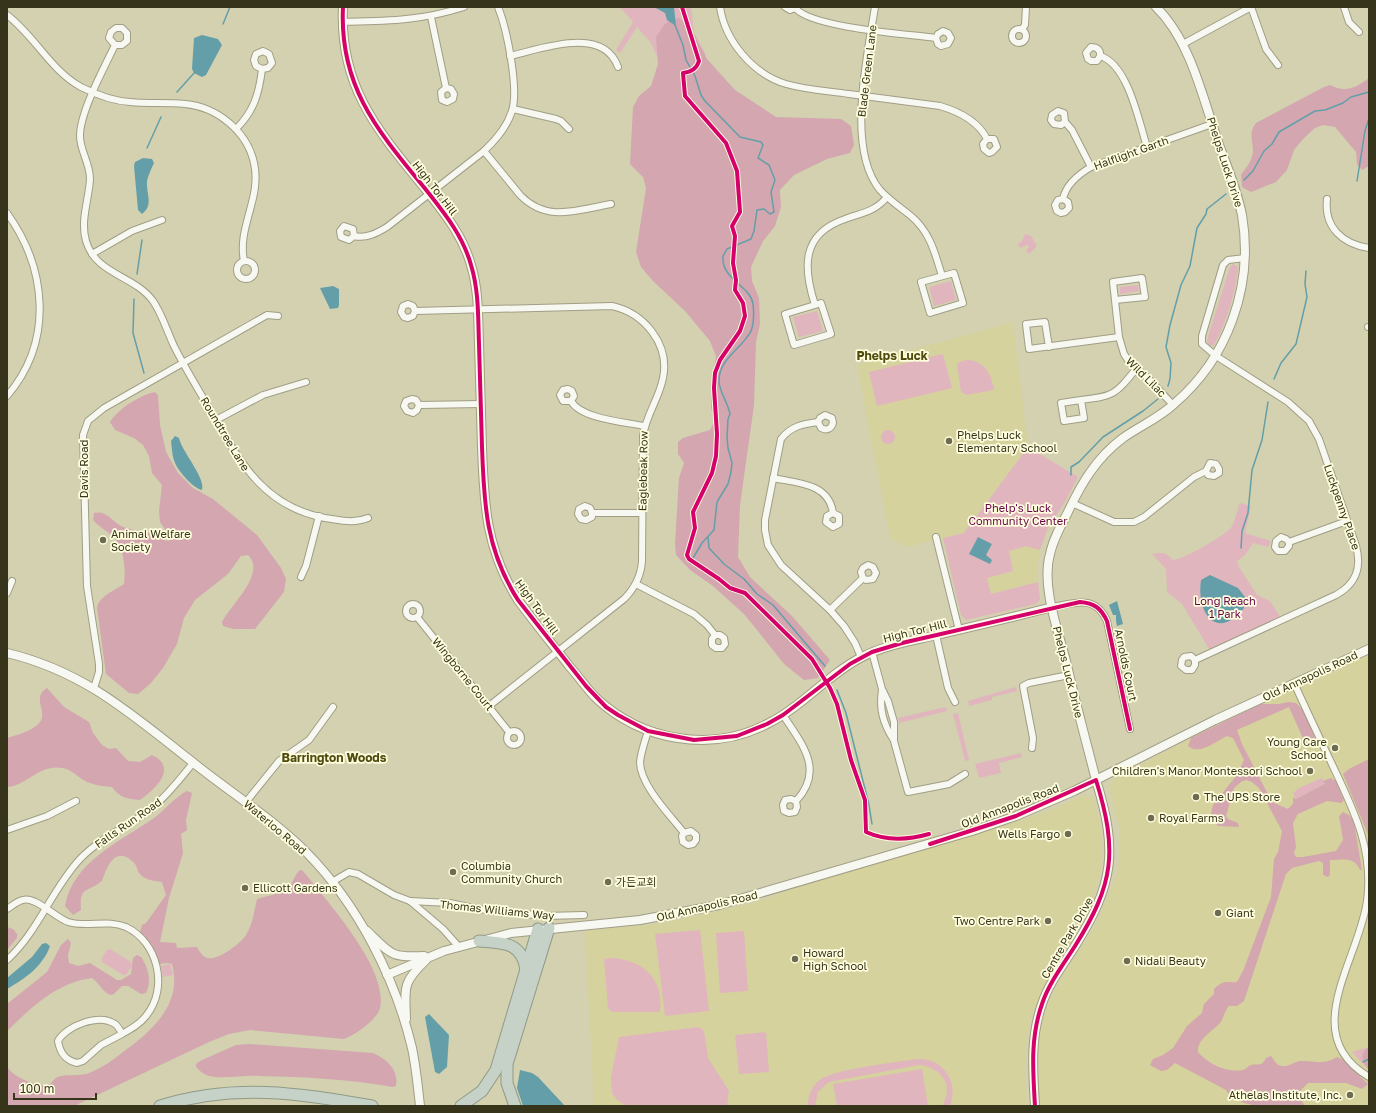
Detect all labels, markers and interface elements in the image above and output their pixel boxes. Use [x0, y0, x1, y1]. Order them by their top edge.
street label: Blade Green Lane [854, 24, 879, 118]
street label: Phelps Luck Drive [1205, 115, 1246, 209]
street label: Halflight Garth [1092, 133, 1170, 172]
street label: High Tor Hill [410, 158, 461, 218]
district label: Phelps Luck [856, 348, 928, 363]
street label: Wild Lilac [1124, 354, 1169, 399]
street label: Roundtree Lane [198, 394, 253, 473]
place label: Phelps Luck Elementary School [957, 428, 1057, 454]
street label: Eaglebeak Row [635, 431, 650, 511]
marker: Phelps Luck Elementary School [944, 436, 954, 446]
street label: Davis Road [77, 440, 90, 498]
street label: Luckpenny Place [1322, 462, 1363, 551]
park label: Phelp's Luck Community Center [968, 501, 1068, 527]
place label: Animal Welfare Society [111, 527, 191, 553]
marker: Animal Welfare Society [98, 535, 108, 545]
street label: High Tor Hill [513, 576, 562, 637]
park label: Long Reach 1 Park [1194, 594, 1256, 620]
street label: High Tor Hill [882, 616, 949, 645]
street label: Phelps Luck Drive [1051, 625, 1086, 719]
street label: Arnolds Court [1112, 628, 1140, 702]
street label: Wingborne Court [430, 635, 497, 713]
street label: Old Annapolis Road [1260, 648, 1359, 703]
place label: Young Care School [1267, 735, 1327, 761]
marker: Young Care School [1330, 743, 1340, 753]
district label: Barrington Woods [282, 750, 387, 765]
place label: Children's Manor Montessori School [1112, 764, 1302, 777]
marker: Children's Manor Montessori School [1305, 766, 1315, 776]
street label: Old Annapolis Road [959, 781, 1060, 830]
place label: The UPS Store [1204, 790, 1280, 803]
marker: The UPS Store [1191, 792, 1201, 802]
street label: Falls Run Road [92, 795, 164, 850]
street label: Waterloo Road [241, 797, 309, 857]
place label: Royal Farms [1159, 811, 1224, 824]
marker: Royal Farms [1146, 813, 1156, 823]
place label: Wells Fargo [998, 827, 1060, 840]
marker: Wells Fargo [1063, 829, 1073, 839]
place label: Columbia Community Church [461, 859, 562, 885]
marker: Columbia Community Church [448, 867, 458, 877]
place label: 가든교회 [616, 875, 656, 888]
marker: 가든교회 [603, 877, 613, 887]
place label: Ellicott Gardens [253, 881, 338, 894]
marker: Ellicott Gardens [240, 883, 250, 893]
street label: Old Annapolis Road [655, 888, 759, 923]
street label: Centre Park Drive [1038, 895, 1095, 981]
street label: Thomas Williams Way [439, 897, 555, 922]
place label: Giant [1226, 906, 1254, 919]
marker: Giant [1213, 908, 1223, 918]
place label: Two Centre Park [954, 914, 1040, 927]
marker: Two Centre Park [1043, 916, 1053, 926]
place label: Howard High School [803, 946, 868, 972]
marker: Howard High School [790, 954, 800, 964]
place label: Nidali Beauty [1135, 954, 1206, 967]
marker: Nidali Beauty [1122, 956, 1132, 966]
scale bar [14, 1075, 96, 1101]
text: 100 m [20, 1081, 54, 1096]
place label: Athelas Institute, Inc. [1229, 1088, 1342, 1101]
marker: Athelas Institute, Inc. [1345, 1090, 1355, 1100]

